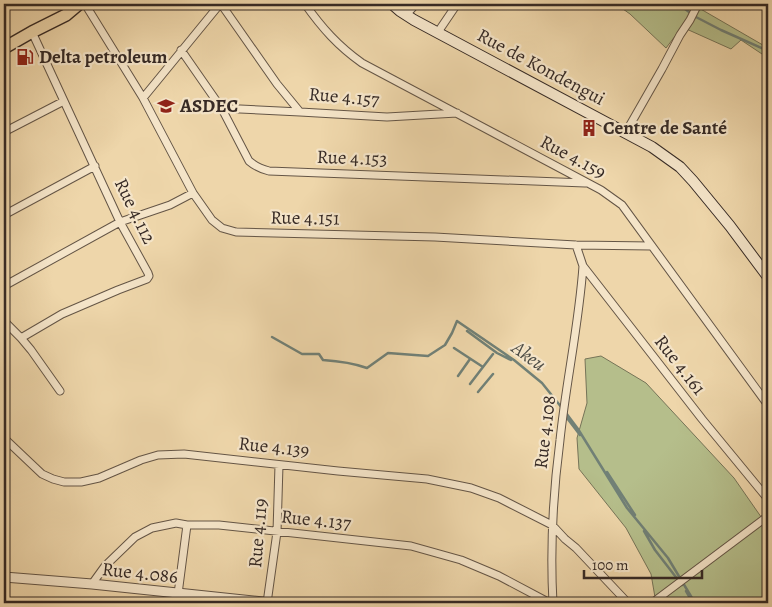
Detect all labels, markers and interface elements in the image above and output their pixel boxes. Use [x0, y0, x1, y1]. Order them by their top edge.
street label: Rue de Kondengui [472, 22, 610, 112]
place label: Delta petroleum [39, 44, 167, 70]
fuel station icon: Delta petroleum [15, 47, 35, 67]
street label: Rue 4.157 [308, 81, 380, 113]
place label: ASDEC [179, 93, 238, 119]
school or university icon: ASDEC [156, 96, 176, 116]
place label: Centre de Santé [603, 115, 727, 141]
building icon: Centre de Santé [579, 118, 599, 138]
street label: Rue 4.159 [535, 129, 611, 185]
street label: Rue 4.153 [316, 144, 388, 172]
street label: Rue 4.112 [108, 174, 162, 248]
street label: Rue 4.151 [270, 204, 340, 232]
street label: Rue 4.161 [648, 330, 712, 401]
water label: Akeu [506, 334, 552, 378]
street label: Rue 4.108 [528, 394, 562, 470]
street label: Rue 4.139 [237, 430, 311, 464]
street label: Rue 4.119 [242, 497, 274, 569]
street label: Rue 4.137 [280, 503, 352, 537]
scale bar [584, 547, 702, 579]
text: 100 m [592, 555, 629, 575]
street label: Rue 4.086 [101, 556, 179, 590]

